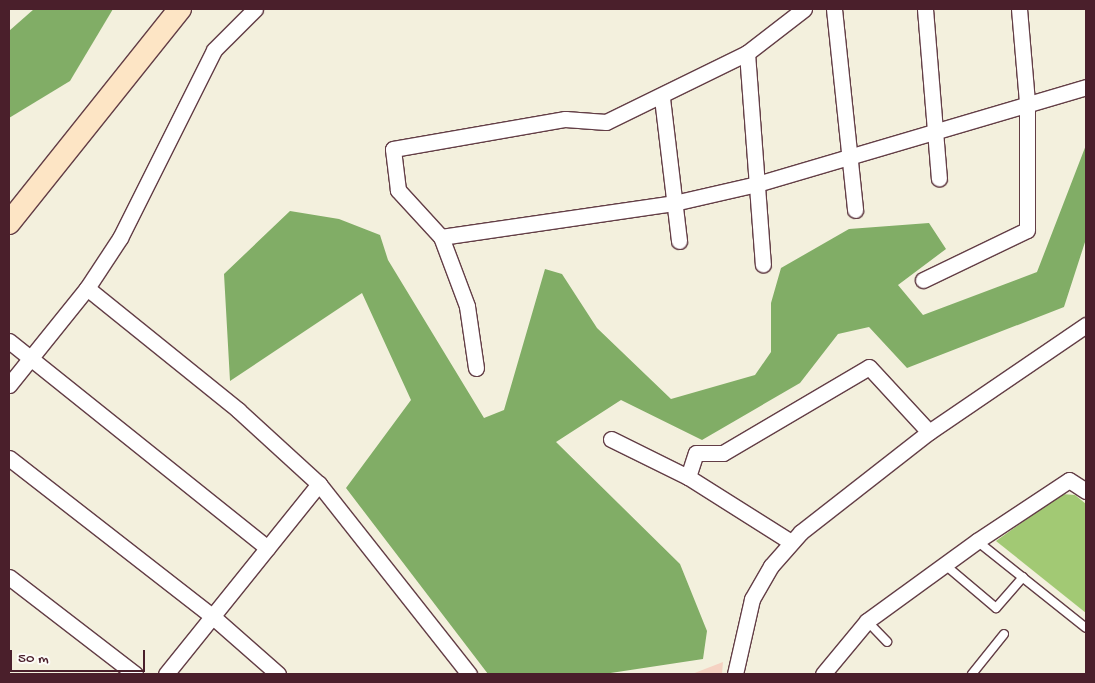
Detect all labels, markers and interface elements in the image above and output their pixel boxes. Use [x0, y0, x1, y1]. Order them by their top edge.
scale bar [12, 640, 148, 672]
text: 50 m [18, 650, 49, 668]

